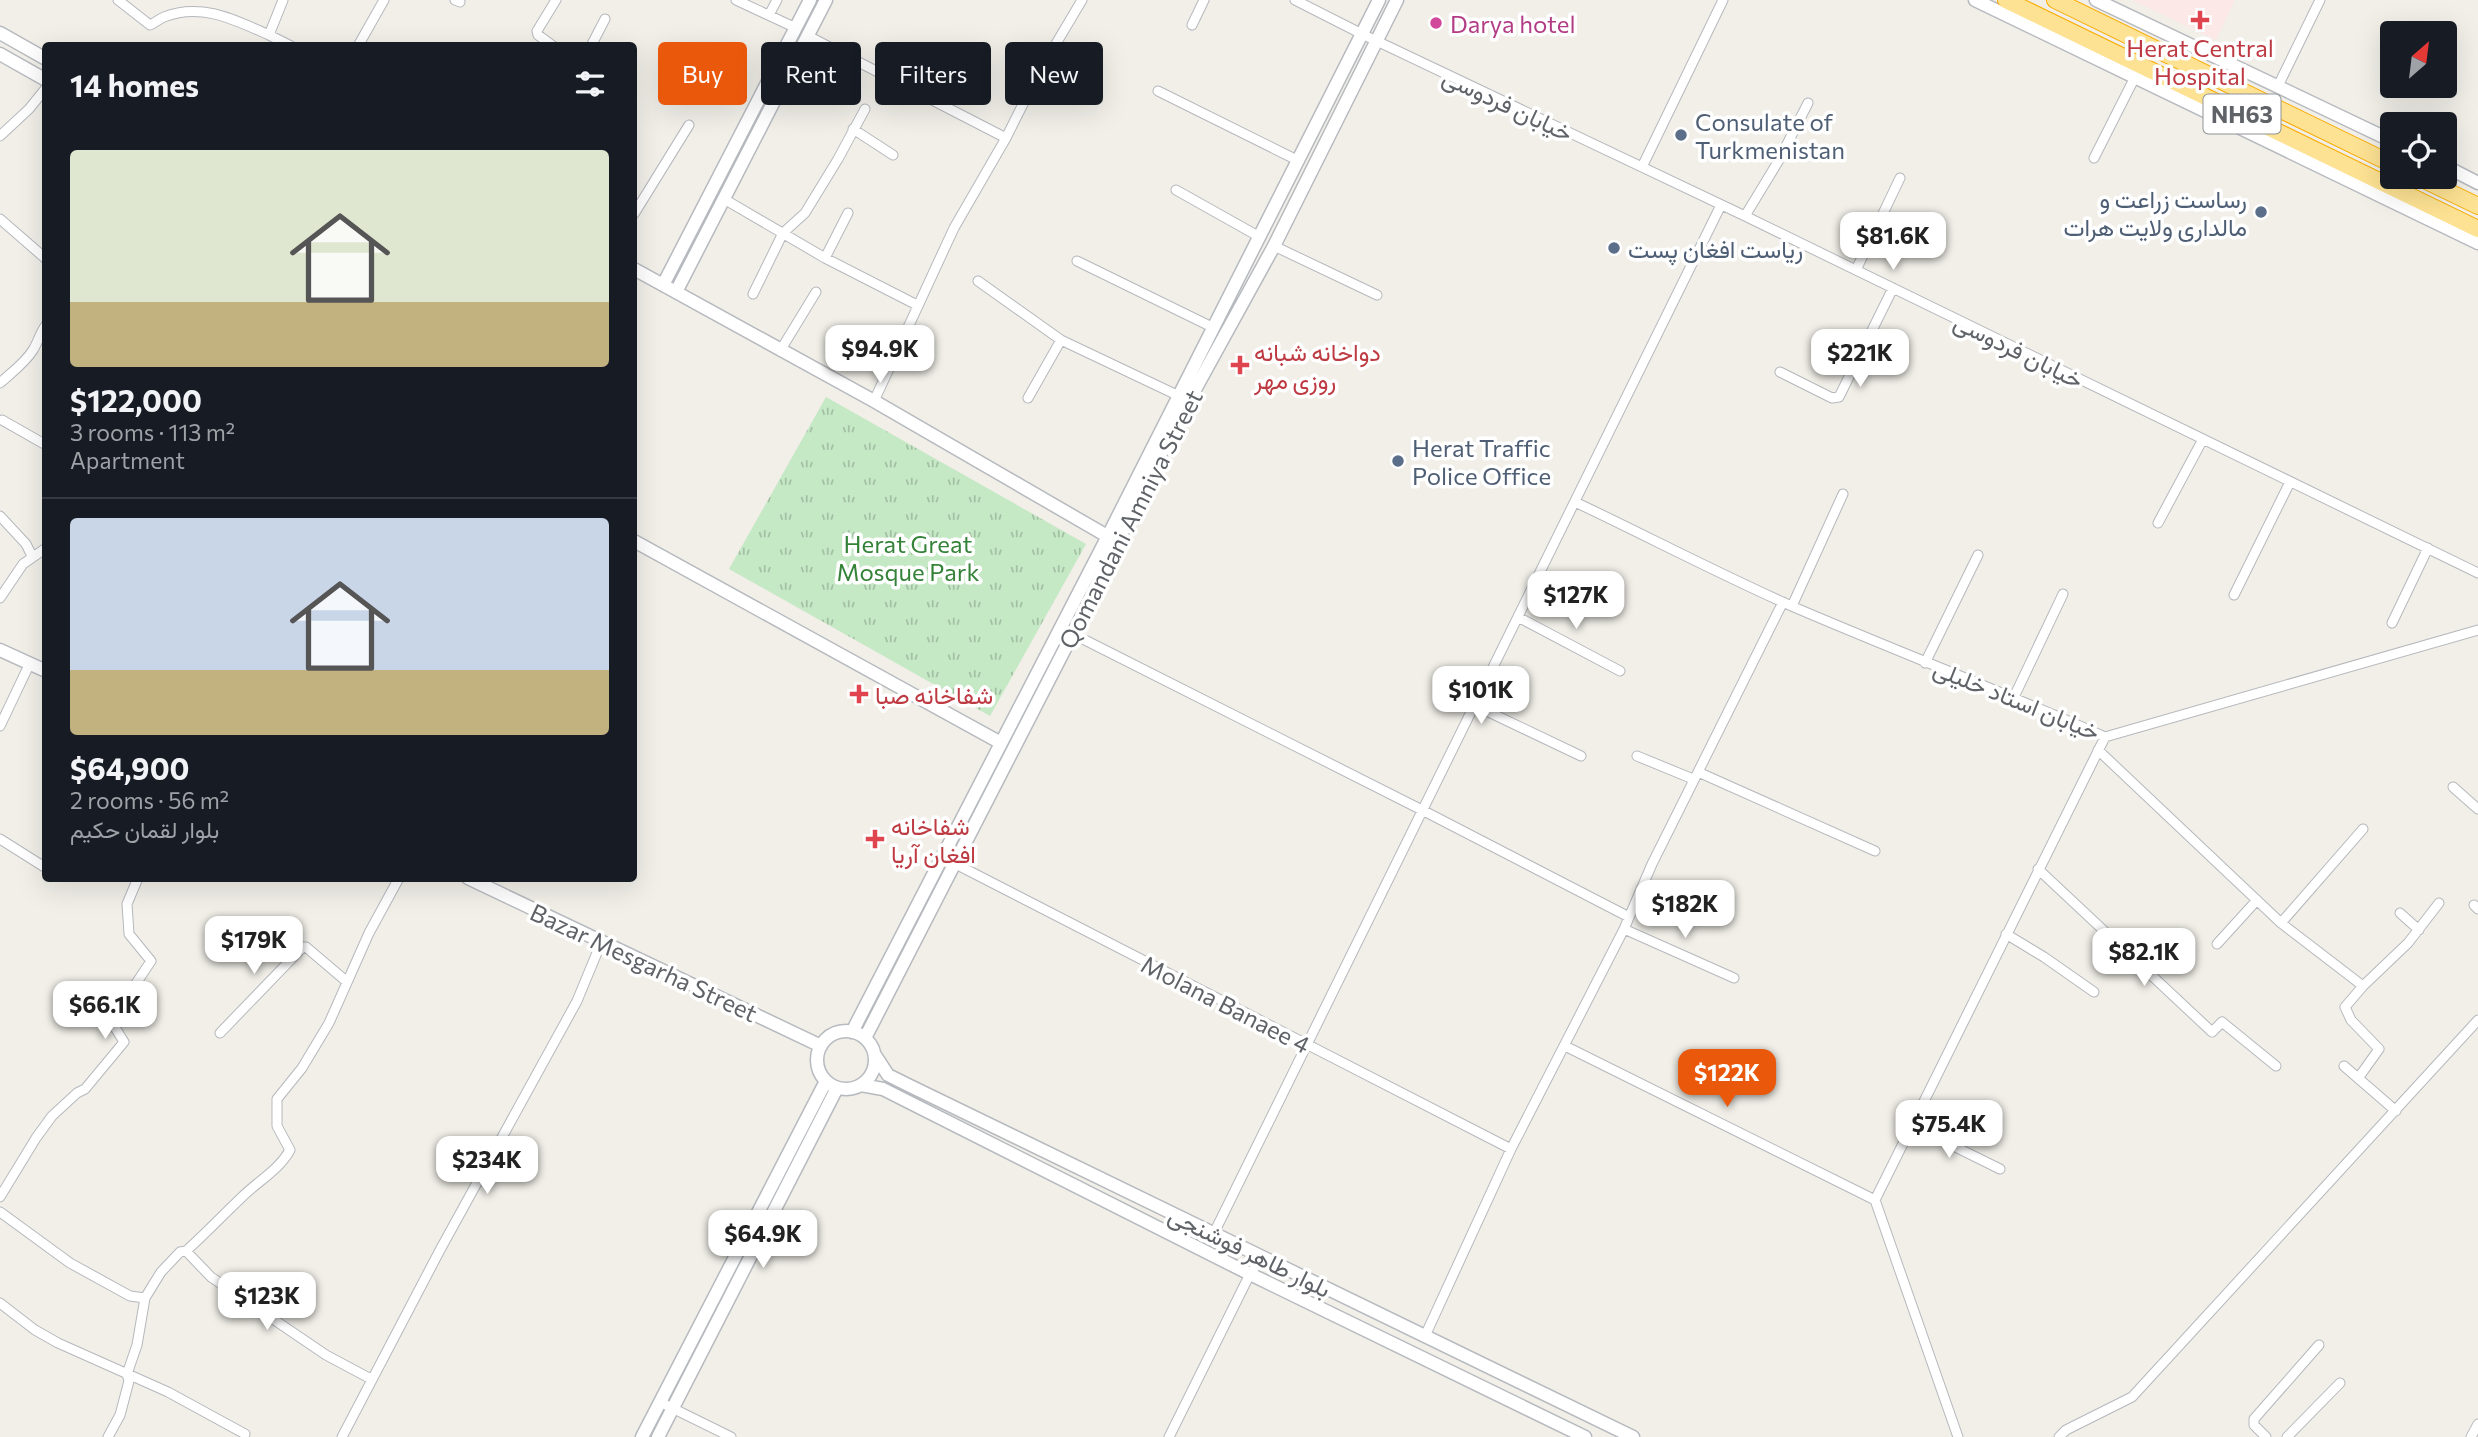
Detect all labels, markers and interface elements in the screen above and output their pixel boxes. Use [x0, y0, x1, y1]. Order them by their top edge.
place label: Darya hotel [1450, 9, 1575, 38]
marker: Herat Central Hospital [2190, 10, 2210, 30]
marker: Darya hotel [1428, 15, 1444, 31]
north arrow [2380, 21, 2457, 98]
map controls [2380, 21, 2457, 189]
place label: Herat Central Hospital [2126, 33, 2274, 90]
chip: Buy [658, 42, 747, 105]
chip: Rent [761, 42, 861, 105]
chip: Filters [875, 42, 991, 105]
chip: New [1005, 42, 1103, 105]
street label: خیابان فردوسی [1437, 61, 1578, 149]
icon: filters [571, 65, 609, 103]
text: 14 homes [70, 66, 199, 103]
road number: NH63 [2204, 94, 2280, 134]
place label: Consulate of Turkmenistan [1695, 107, 1845, 164]
button: locate [2380, 112, 2457, 189]
marker: Consulate of Turkmenistan [1673, 127, 1689, 143]
place label: رساست زراعت و مالداری ولایت هرات [2063, 184, 2247, 243]
icon: home [277, 195, 403, 321]
marker: رساست زراعت و مالداری ولایت هرات [2253, 204, 2269, 220]
pin: $81.6K [1836, 212, 1950, 272]
text: $81.6K [1856, 221, 1930, 249]
place label: ریاست افغان پست [1628, 234, 1803, 266]
marker: ریاست افغان پست [1606, 240, 1622, 256]
street label: خیابان فردوسی [1949, 306, 2088, 396]
pin: $94.9K [823, 326, 937, 385]
pin: $221K [1811, 330, 1909, 389]
text: $94.9K [841, 334, 919, 362]
place label: دواخانه شبانه روزی مهر [1253, 337, 1381, 396]
text: $221K [1827, 338, 1893, 366]
marker: دواخانه شبانه روزی مهر [1232, 357, 1248, 373]
text: $122,000 [70, 381, 202, 418]
street label: Qomandani Amniya Street [1052, 385, 1208, 653]
text: 3 rooms · 113 m² [70, 418, 235, 446]
place label: Herat Traffic Police Office [1412, 433, 1551, 490]
text: Apartment [70, 446, 185, 474]
marker: Herat Traffic Police Office [1390, 453, 1406, 469]
park label: Herat Great Mosque Park [837, 529, 979, 586]
icon: home [277, 563, 403, 689]
pin: $127K [1527, 572, 1625, 631]
text: $127K [1543, 580, 1609, 608]
street label: خیابان استاد خلیلی [1929, 652, 2104, 747]
pin: $101K [1432, 666, 1530, 726]
text: $101K [1448, 675, 1514, 703]
place label: شفاخانه صبا [875, 680, 993, 710]
marker: شفاخانه صبا [849, 684, 869, 704]
text: $64,900 [70, 749, 190, 786]
text: 2 rooms · 56 m² [70, 786, 229, 814]
place label: شفاخانه افغان آریا [891, 811, 976, 870]
text: بلوار لقمان حکیم [70, 815, 219, 843]
marker: شفاخانه افغان آریا [865, 829, 885, 849]
pin: $182K [1636, 880, 1734, 940]
text: $182K [1652, 889, 1718, 917]
street label: Bazar Mesgarha Street [526, 897, 762, 1027]
pin: $179K [205, 916, 303, 976]
text: $179K [221, 925, 287, 953]
pin: $82.1K [2087, 928, 2201, 988]
text: $82.1K [2108, 937, 2180, 965]
street label: Molana Banaee 4 [1137, 949, 1315, 1059]
pin: $66.1K [48, 982, 162, 1041]
text: $66.1K [69, 990, 141, 1018]
pin: $122K [1678, 1050, 1776, 1109]
text: $122K [1694, 1058, 1760, 1086]
pin: $75.4K [1892, 1100, 2006, 1160]
text: $75.4K [1912, 1109, 1986, 1137]
pin: $234K [438, 1136, 536, 1196]
text: $234K [452, 1145, 522, 1173]
street label: بلوار طاهر فوشنجی [1163, 1199, 1336, 1305]
pin: $64.9K [706, 1210, 820, 1270]
text: $64.9K [724, 1219, 802, 1247]
pin: $123K [218, 1272, 316, 1332]
text: $123K [234, 1281, 300, 1309]

